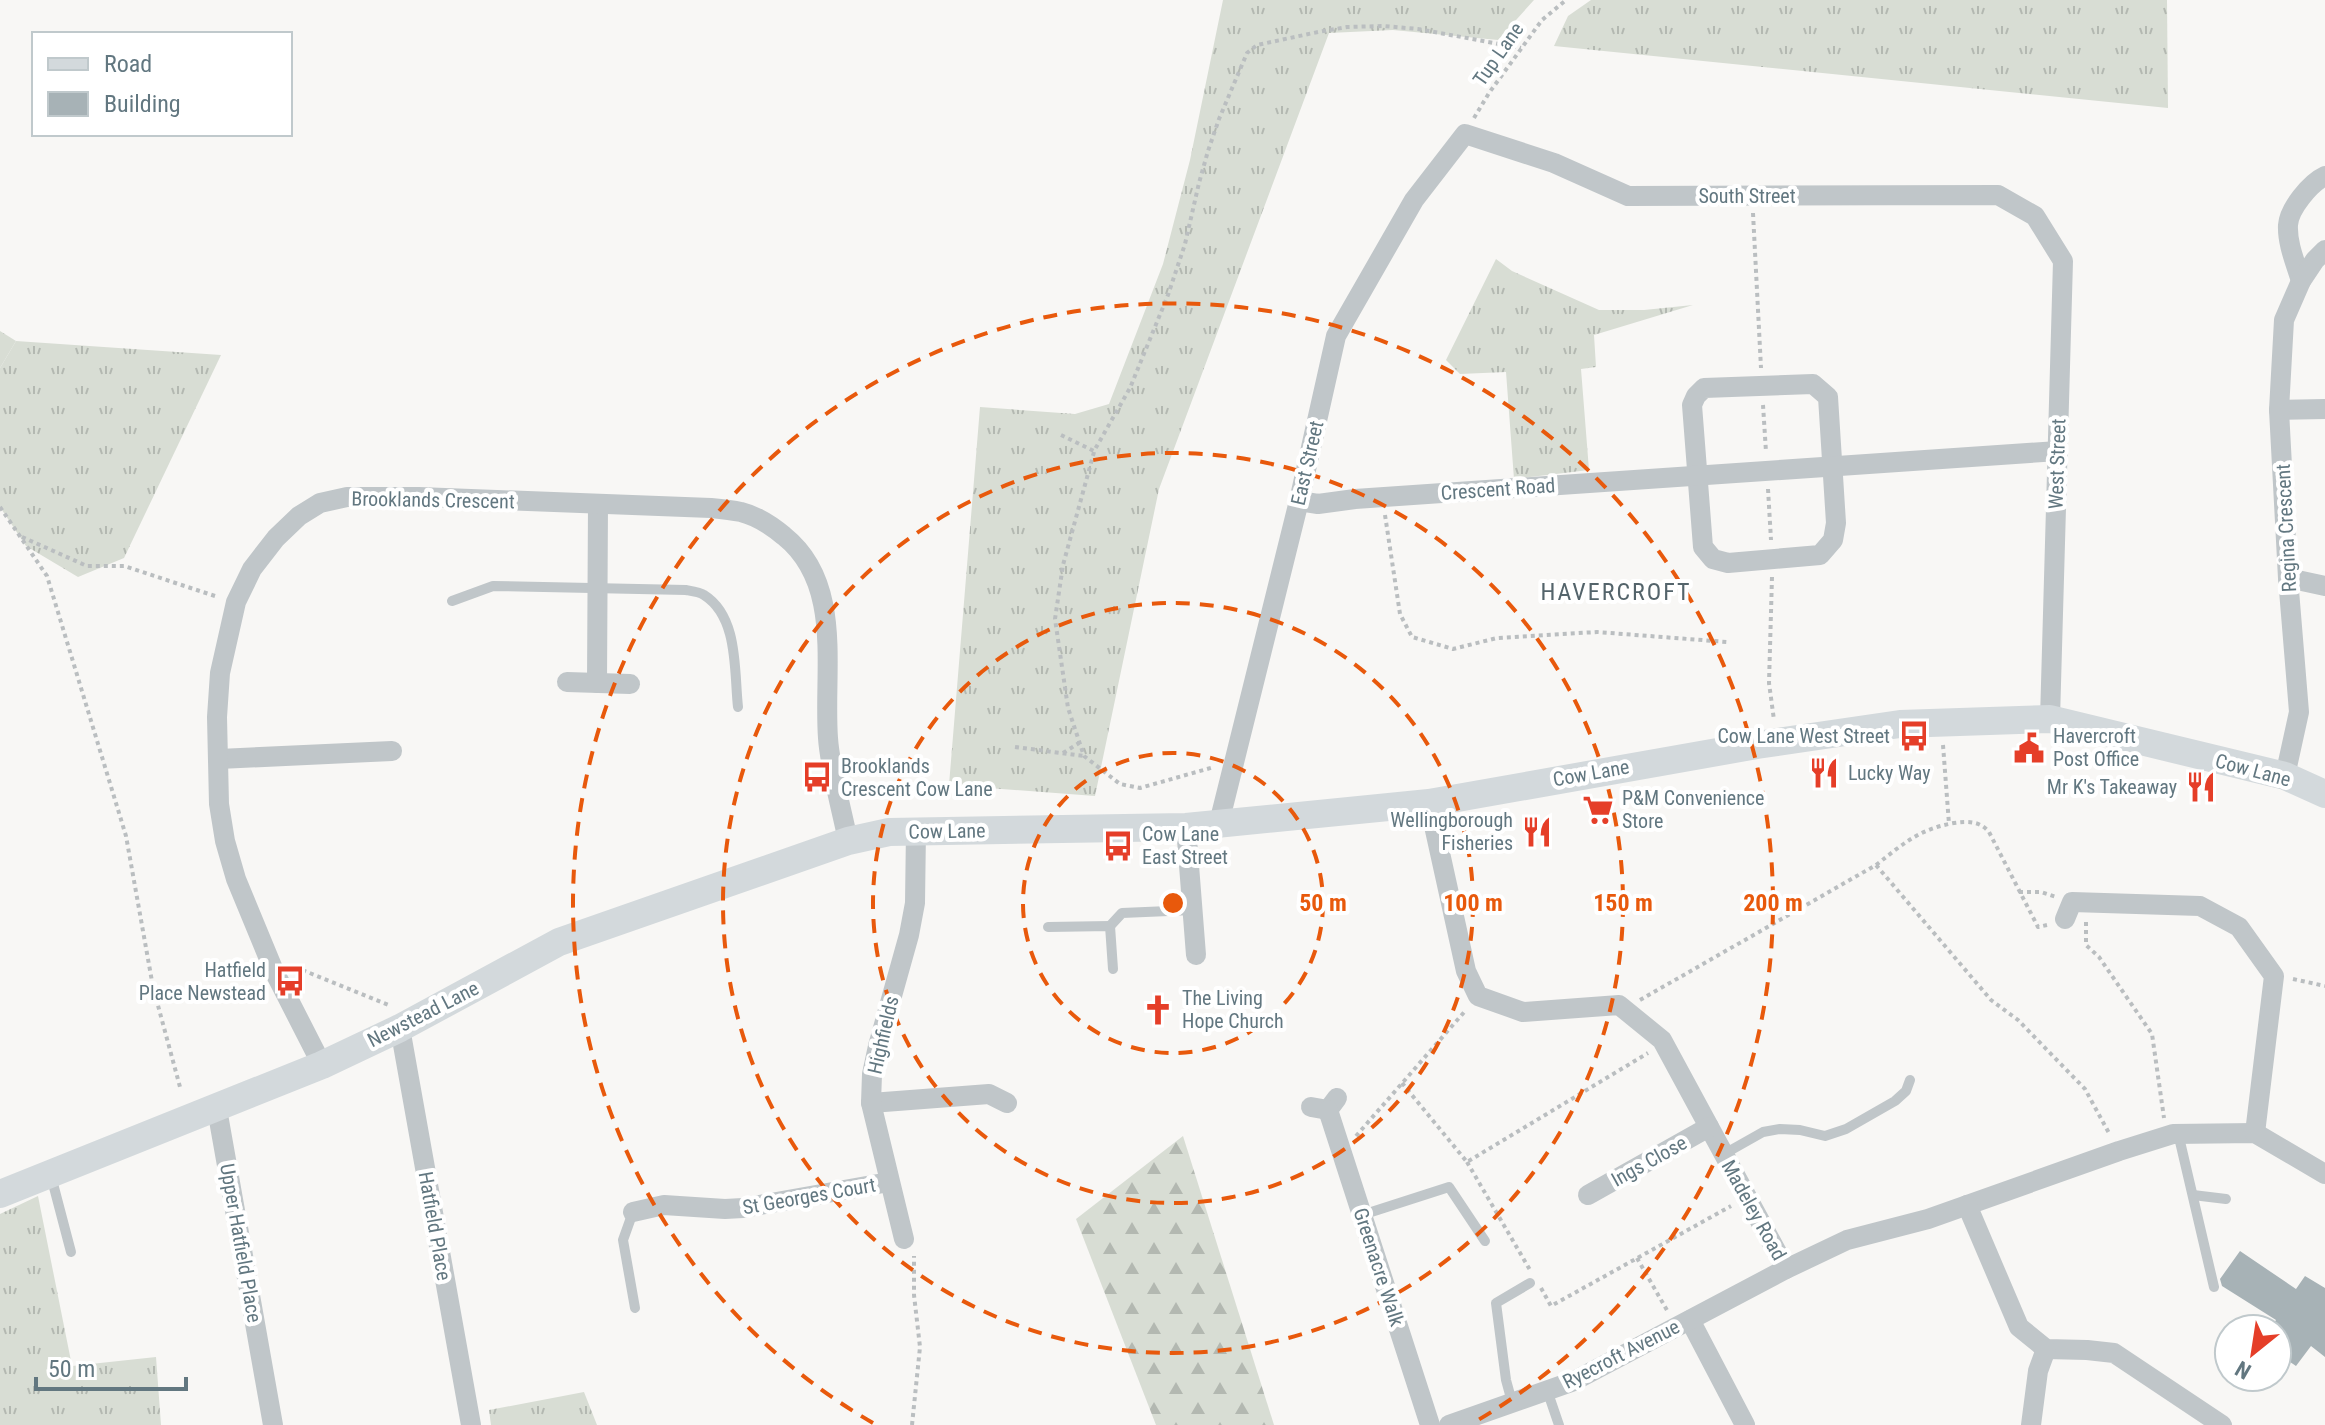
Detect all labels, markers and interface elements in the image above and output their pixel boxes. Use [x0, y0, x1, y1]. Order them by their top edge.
street label: Tup Lane [1468, 18, 1528, 90]
legend [32, 32, 292, 136]
text: Road [104, 50, 152, 78]
text: Building [104, 90, 181, 118]
street label: South Street [1698, 184, 1796, 208]
street label: East Street [1286, 418, 1328, 508]
street label: West Street [2043, 418, 2071, 510]
street label: Regina Crescent [2271, 463, 2301, 593]
street label: Crescent Road [1440, 473, 1556, 505]
street label: Brooklands Crescent [351, 487, 515, 513]
district label: HAVERCROFT [1540, 578, 1692, 606]
bus stop icon: Cow Lane West Street [1897, 719, 1931, 753]
place label: Cow Lane West Street [1717, 724, 1890, 748]
place label: Havercroft Post Office [2053, 724, 2139, 771]
public building icon: Havercroft Post Office [2012, 731, 2046, 765]
street label: Cow Lane [2213, 748, 2293, 792]
place label: Brooklands Crescent Cow Lane [841, 754, 993, 801]
street label: Cow Lane [1551, 754, 1631, 792]
restaurant icon: Lucky Way [1807, 756, 1841, 790]
bus stop icon: Brooklands Crescent Cow Lane [800, 760, 834, 794]
place label: Lucky Way [1848, 761, 1931, 785]
restaurant icon: Mr K's Takeaway [2184, 770, 2218, 804]
place label: Mr K's Takeaway [2047, 775, 2177, 799]
place label: P&M Convenience Store [1622, 786, 1764, 833]
supermarket icon: P&M Convenience Store [1581, 793, 1615, 827]
place label: Wellingborough Fisheries [1390, 808, 1513, 855]
restaurant icon: Wellingborough Fisheries [1520, 815, 1554, 849]
street label: Cow Lane [908, 818, 986, 844]
place label: Cow Lane East Street [1142, 822, 1228, 869]
bus stop icon: Cow Lane East Street [1101, 829, 1135, 863]
centre of rings [1159, 889, 1187, 917]
text: 50 m [1299, 889, 1347, 917]
text: 100 m [1443, 889, 1503, 917]
text: 150 m [1593, 889, 1653, 917]
text: 200 m [1743, 889, 1803, 917]
place label: Hatfield Place Newstead [139, 958, 266, 1005]
bus stop icon: Hatfield Place Newstead [273, 964, 307, 998]
street label: Newstead Lane [363, 976, 483, 1052]
place label: The Living Hope Church [1182, 986, 1284, 1033]
church icon: The Living Hope Church [1141, 993, 1175, 1027]
street label: Highfields [862, 994, 904, 1076]
street label: Ings Close [1607, 1130, 1691, 1192]
street label: Madeley Road [1717, 1156, 1791, 1264]
street label: Upper Hatfield Place [215, 1162, 267, 1324]
street label: Hatfield Place [414, 1170, 456, 1282]
street label: St Georges Court [741, 1172, 877, 1219]
street label: Greenacre Walk [1349, 1205, 1409, 1329]
north arrow [2213, 1313, 2293, 1393]
street label: Ryecroft Avenue [1559, 1314, 1683, 1394]
scale bar [36, 1341, 186, 1391]
text: 50 m [48, 1355, 95, 1383]
text: N [2231, 1356, 2255, 1384]

